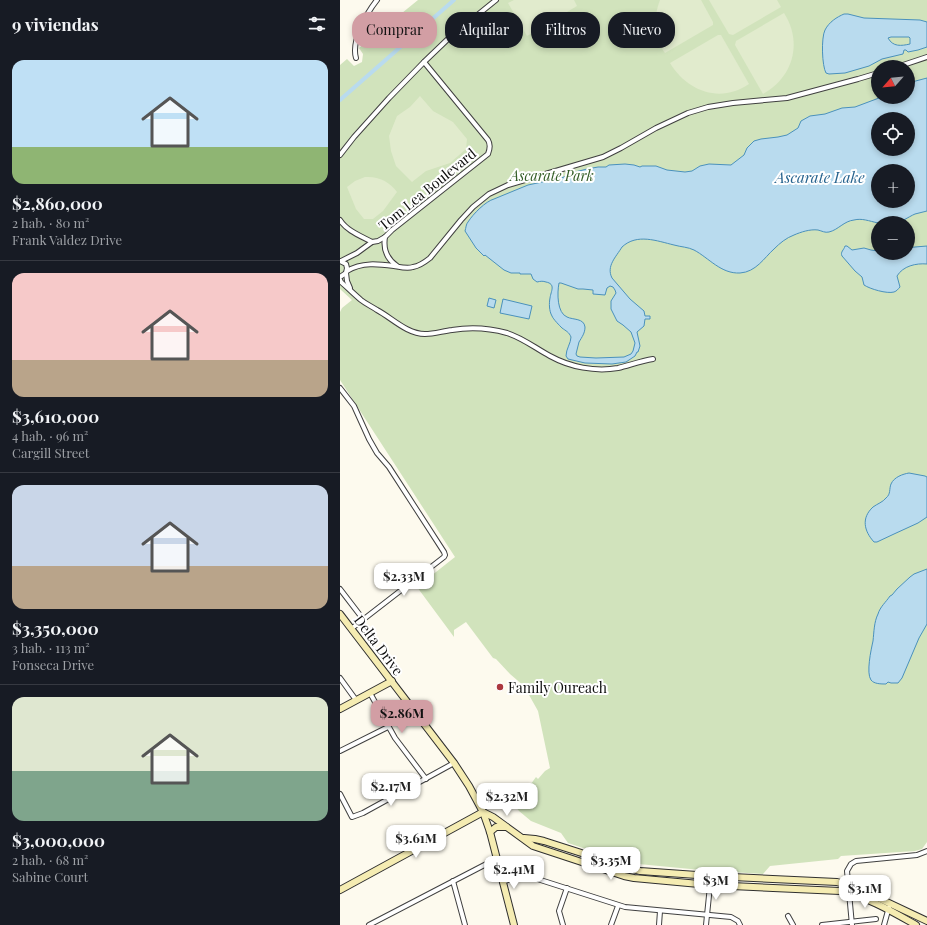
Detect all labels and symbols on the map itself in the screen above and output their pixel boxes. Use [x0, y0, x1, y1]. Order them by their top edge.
north arrow [871, 60, 915, 104]
street label: Tom Lea Boulevard [374, 144, 480, 234]
park label: Ascarate Park [508, 166, 594, 185]
water label: Ascarate Lake [773, 167, 865, 187]
pin: $2.33M [371, 563, 437, 597]
street label: Delta Drive [350, 611, 408, 679]
place label: Family Oureach [508, 678, 608, 697]
marker: Family Oureach [495, 682, 505, 692]
pin: $2.86M [369, 700, 435, 734]
pin: $2.17M [358, 773, 424, 807]
pin: $2.32M [474, 783, 540, 817]
pin: $3.61M [383, 825, 449, 859]
pin: $3.35M [578, 847, 644, 881]
pin: $2.41M [481, 856, 547, 890]
pin: $3M [697, 867, 735, 901]
pin: $3.1M [837, 875, 893, 909]

